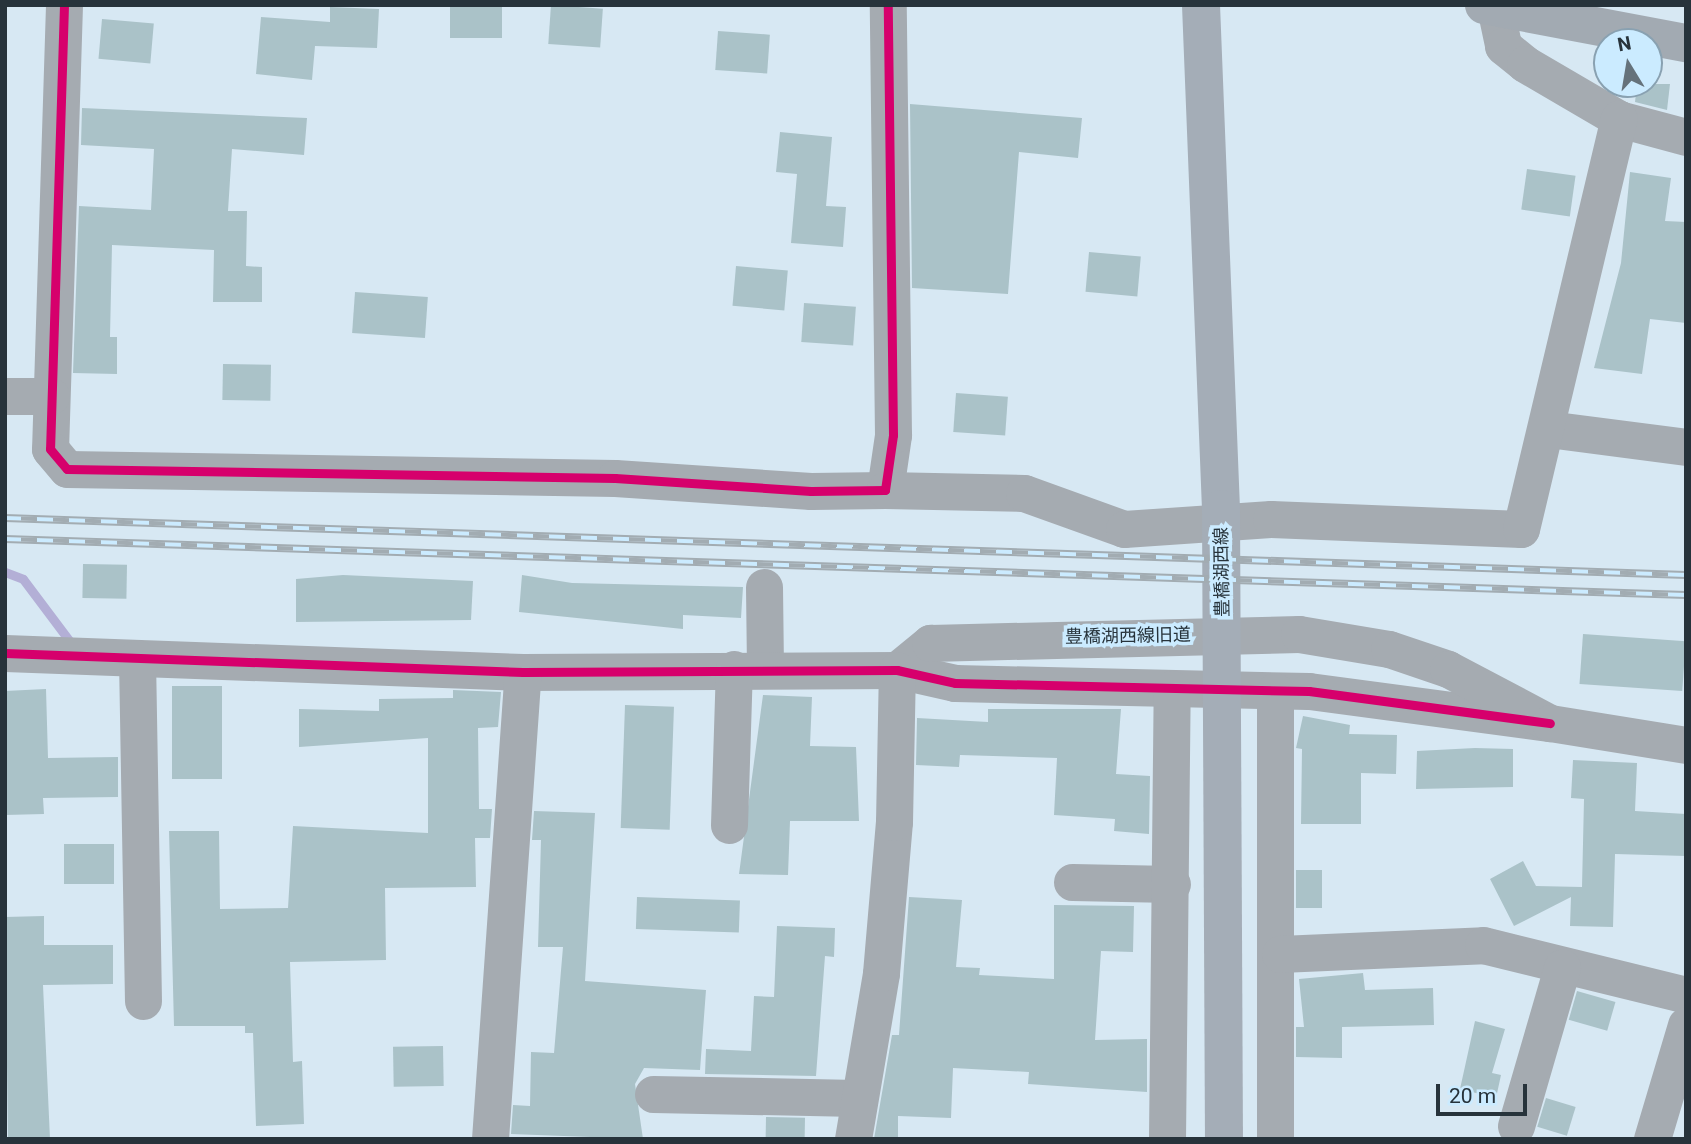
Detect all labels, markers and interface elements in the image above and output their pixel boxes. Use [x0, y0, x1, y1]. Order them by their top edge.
north arrow [1593, 28, 1663, 98]
text: N [1616, 31, 1633, 56]
street label: 豊橋湖西線 [1210, 527, 1234, 617]
street label: 豊橋湖西線旧道 [1065, 624, 1191, 648]
scale bar [1439, 1070, 1530, 1114]
text: 20 m [1449, 1084, 1496, 1108]

